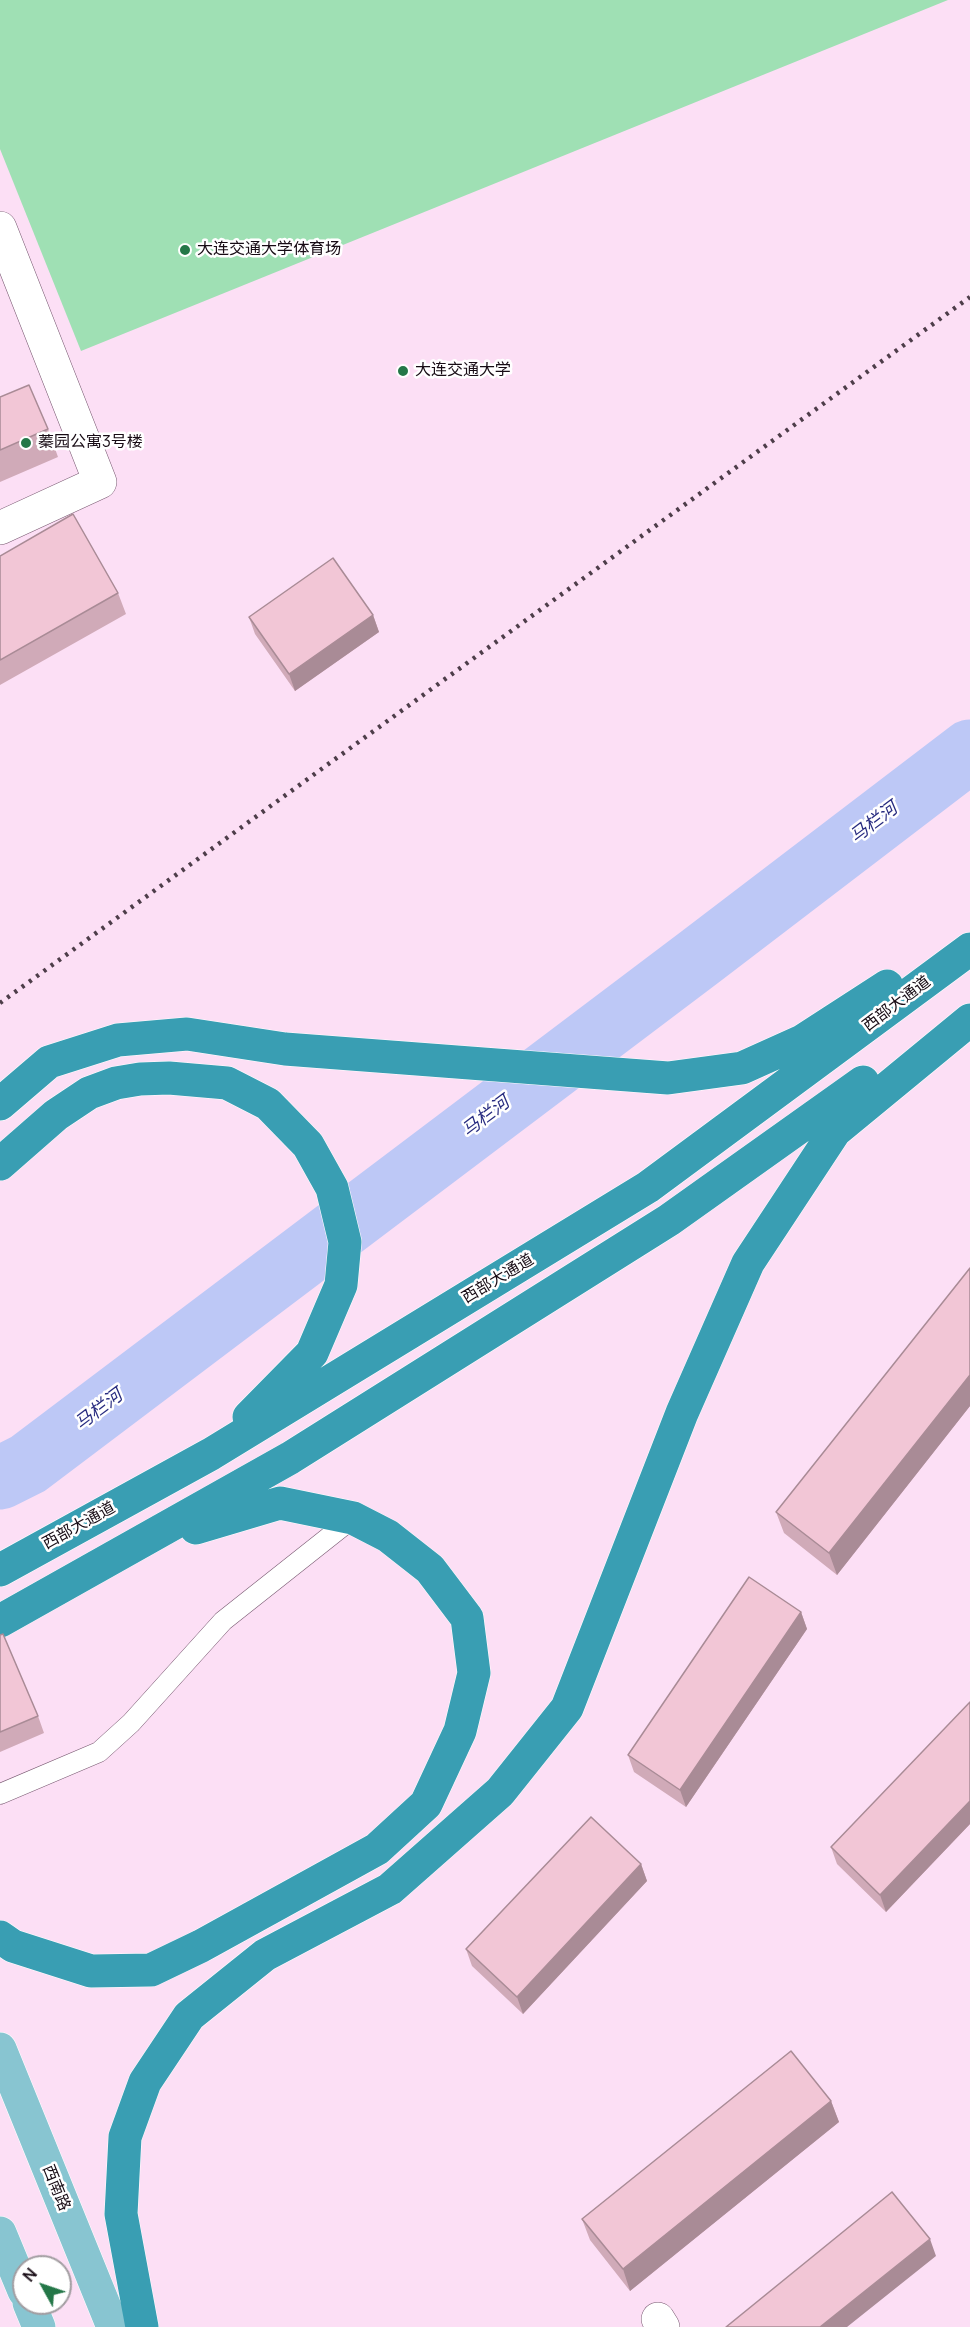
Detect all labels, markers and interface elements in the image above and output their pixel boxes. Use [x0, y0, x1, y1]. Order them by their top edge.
place label: 大连交通大学体育场 [197, 240, 341, 260]
marker: 大连交通大学体育场 [178, 243, 192, 257]
place label: 大连交通大学 [415, 361, 511, 381]
marker: 大连交通大学 [396, 364, 410, 378]
place label: 蓁园公寓3号楼 [38, 433, 143, 453]
marker: 蓁园公寓3号楼 [19, 436, 33, 450]
water label: 马栏河 [846, 798, 902, 848]
street label: 西部大通道 [859, 972, 935, 1036]
water label: 马栏河 [458, 1092, 514, 1142]
street label: 西部大通道 [459, 1250, 537, 1308]
water label: 马栏河 [71, 1385, 127, 1435]
street label: 西部大通道 [39, 1498, 119, 1554]
street label: 西南路 [38, 2162, 74, 2214]
north arrow [12, 2255, 72, 2315]
text: N [18, 2263, 42, 2286]

